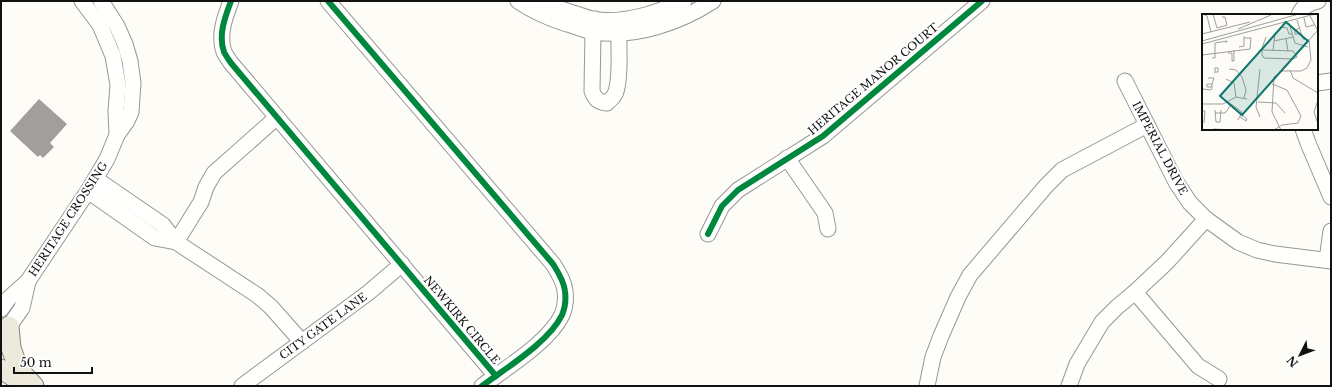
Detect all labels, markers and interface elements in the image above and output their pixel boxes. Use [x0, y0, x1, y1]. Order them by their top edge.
inset map [1202, 14, 1318, 130]
street label: HERITAGE MANOR COURT [805, 20, 941, 138]
street label: IMPERIAL DRIVE [1129, 99, 1191, 197]
street label: HERITAGE CROSSING [26, 159, 111, 279]
street label: NEWKIRK CIRCLE [421, 273, 503, 367]
street label: CITY GATE LANE [277, 290, 369, 362]
north arrow [1280, 335, 1320, 375]
scale bar [14, 349, 92, 375]
text: N [1283, 353, 1301, 370]
text: 50 m [20, 355, 52, 370]

